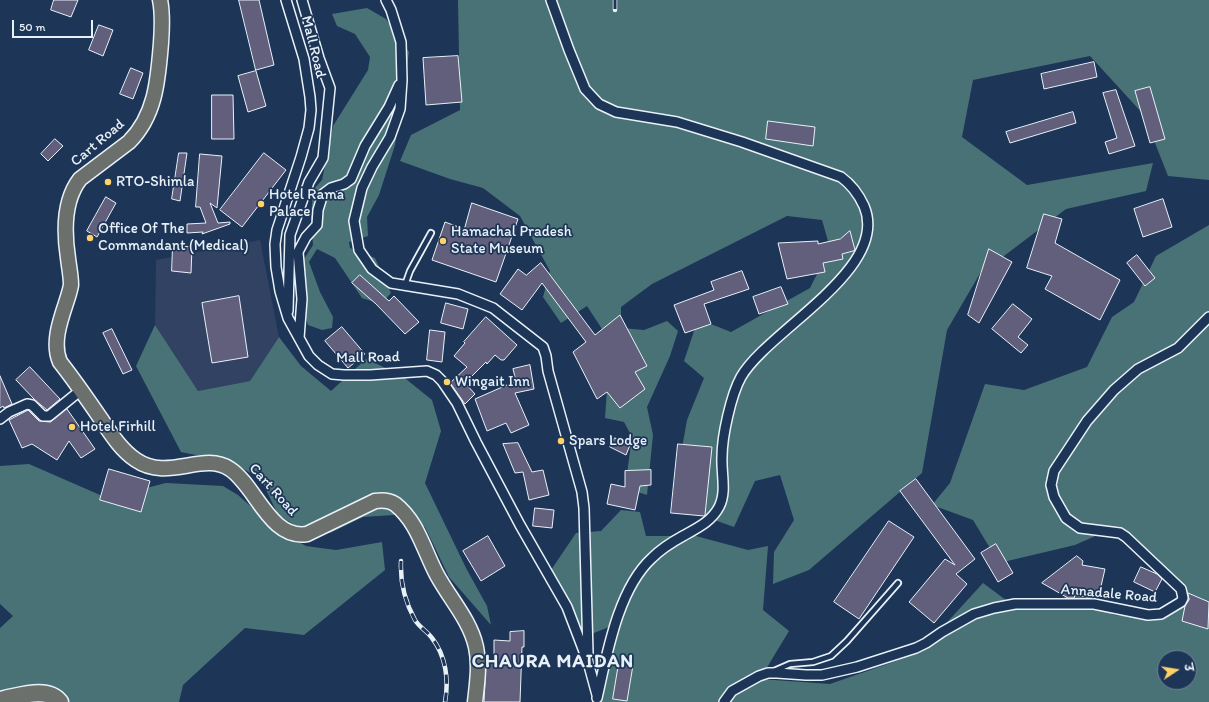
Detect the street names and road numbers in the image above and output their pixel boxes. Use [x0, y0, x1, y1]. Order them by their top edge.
street label: Mall Road [297, 14, 329, 80]
street label: Cart Road [67, 115, 129, 171]
street label: Mall Road [336, 348, 400, 368]
street label: Cart Road [245, 460, 301, 520]
street label: Annadale Road [1060, 581, 1158, 607]

